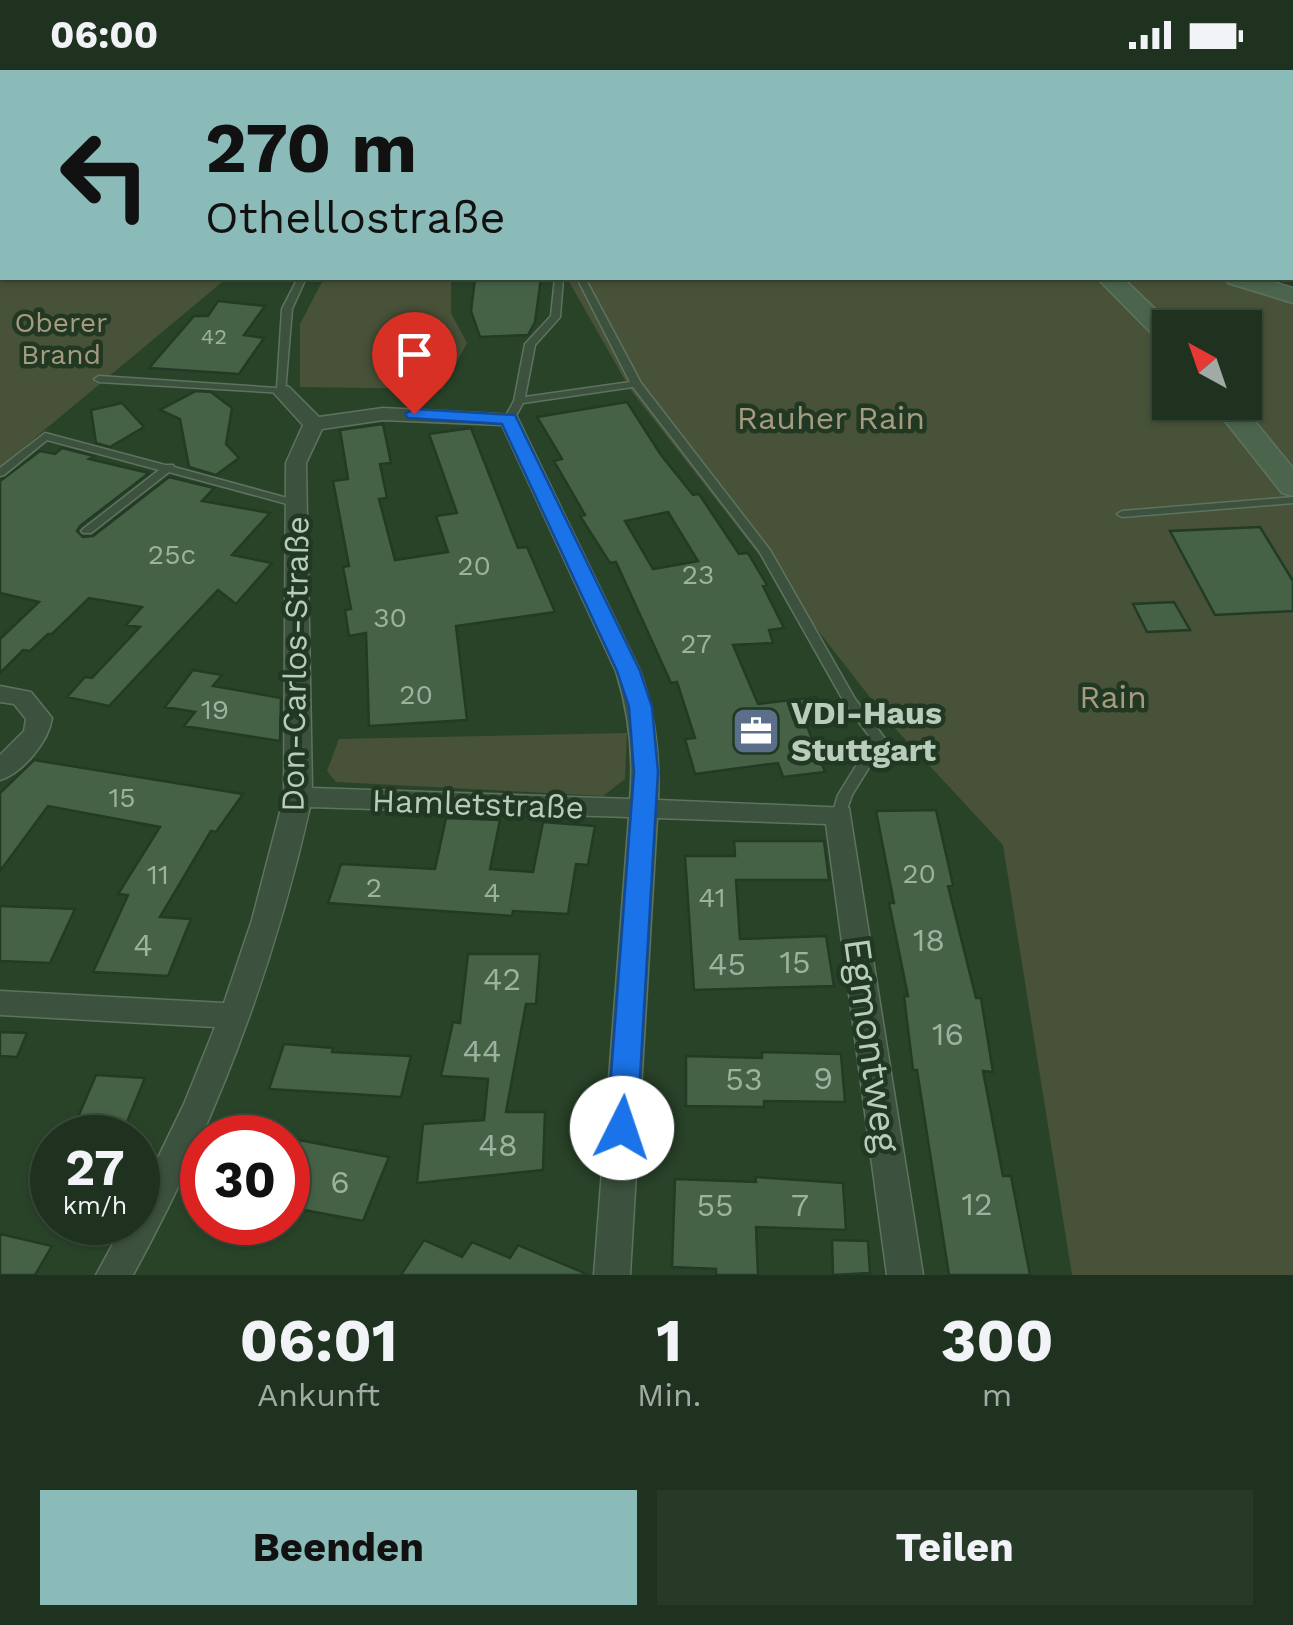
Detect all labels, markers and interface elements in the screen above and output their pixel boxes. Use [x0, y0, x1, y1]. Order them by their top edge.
text: 06:00 [50, 13, 158, 57]
text: 270 m [205, 107, 417, 189]
icon: left [40, 110, 170, 240]
text: Othellostraße [205, 191, 505, 244]
park label: Oberer Brand [14, 306, 108, 371]
north arrow [1152, 310, 1262, 420]
map controls [1152, 310, 1262, 420]
pin [372, 312, 457, 415]
house number: 42 [201, 324, 227, 349]
icon: arrive [387, 327, 442, 382]
park label: Rauher Rain [737, 399, 925, 437]
street label: Don-Carlos-Straße [273, 516, 317, 812]
house number: 25c [148, 538, 196, 571]
house number: 20 [457, 549, 491, 582]
house number: 23 [682, 558, 714, 591]
house number: 30 [373, 601, 407, 634]
house number: 27 [680, 627, 712, 660]
house number: 20 [399, 678, 433, 711]
park label: Rain [1079, 678, 1147, 716]
house number: 19 [201, 693, 229, 726]
place label: VDI-Haus Stuttgart [791, 694, 942, 769]
office icon: VDI-Haus Stuttgart [730, 705, 782, 757]
house number: 15 [108, 781, 136, 814]
street label: Hamletstraße [371, 781, 585, 827]
house number: 20 [902, 857, 936, 890]
house number: 11 [147, 858, 169, 891]
house number: 2 [366, 871, 382, 904]
house number: 4 [483, 876, 501, 909]
house number: 41 [698, 881, 726, 914]
house number: 18 [913, 921, 945, 959]
house number: 4 [133, 926, 153, 964]
street label: Egmontweg [835, 935, 909, 1156]
house number: 15 [779, 943, 811, 981]
house number: 45 [708, 945, 746, 983]
house number: 42 [483, 960, 521, 998]
house number: 16 [932, 1015, 964, 1053]
house number: 44 [462, 1032, 502, 1070]
house number: 9 [813, 1059, 833, 1097]
house number: 53 [725, 1060, 763, 1098]
position arrow [570, 1076, 674, 1180]
speed limit sign: 30 [180, 1115, 310, 1245]
house number: 48 [478, 1126, 518, 1164]
text: 27 [65, 1138, 125, 1197]
house number: 6 [330, 1163, 350, 1201]
house number: 12 [961, 1185, 993, 1223]
house number: 55 [696, 1186, 734, 1224]
house number: 7 [791, 1186, 809, 1224]
text: km/h [63, 1191, 127, 1220]
text: 06:01 [239, 1305, 398, 1376]
text: 1 [656, 1305, 682, 1376]
text: 300 [941, 1305, 1054, 1376]
text: Ankunft [257, 1376, 380, 1414]
text: Min. [637, 1376, 701, 1414]
text: m [982, 1376, 1012, 1414]
button: Beenden [40, 1490, 637, 1605]
button: Teilen [657, 1490, 1253, 1605]

